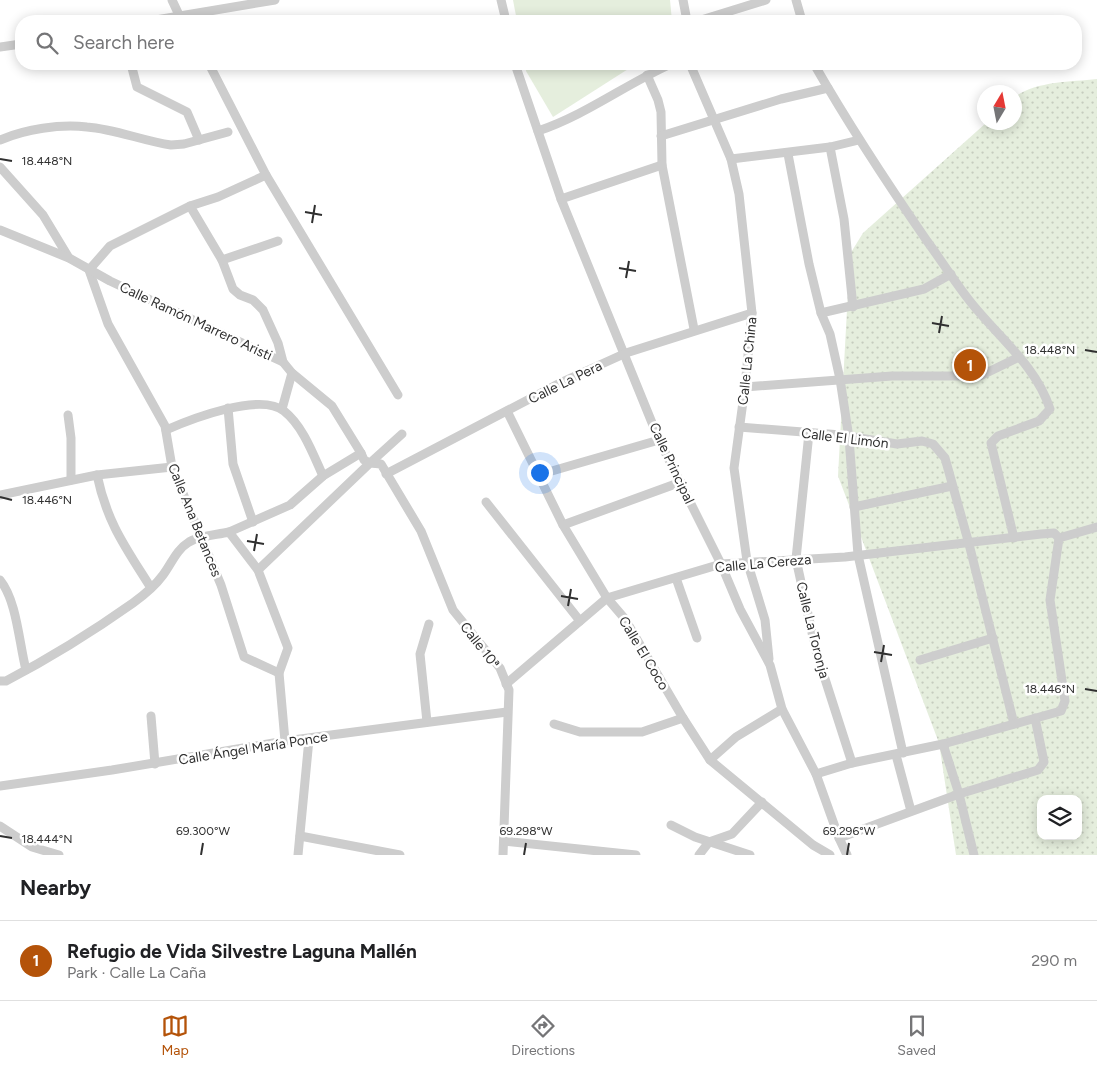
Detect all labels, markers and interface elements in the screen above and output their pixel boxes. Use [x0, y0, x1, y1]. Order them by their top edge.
search box [15, 15, 1082, 70]
icon: search [33, 29, 61, 57]
text: Search here [73, 31, 175, 54]
north arrow [977, 85, 1022, 130]
text: 18.448°N [22, 154, 72, 168]
street label: Calle Ramón Marrero Aristi [117, 279, 275, 364]
street label: Calle La China [734, 316, 761, 406]
text: 18.448°N [1025, 343, 1075, 357]
pin: 1 [954, 346, 986, 384]
street label: Calle La Pera [526, 357, 605, 408]
street label: Calle Principal [645, 420, 698, 507]
street label: Calle El Limón [800, 425, 890, 452]
your location [527, 460, 553, 486]
street label: Calle Ana Betances [164, 461, 225, 579]
text: 18.446°N [22, 493, 72, 507]
street label: Calle La Cereza [714, 551, 812, 576]
street label: Calle La Toronja [792, 580, 833, 680]
street label: Calle El Coco [615, 613, 672, 693]
street label: Calle 10ª [456, 619, 503, 672]
text: 18.446°N [1025, 682, 1075, 696]
street label: Calle Ángel María Ponce [177, 728, 329, 769]
map controls [1037, 795, 1082, 840]
button: layers [1037, 795, 1082, 840]
text: 69.300°W [176, 824, 230, 838]
text: 69.298°W [500, 824, 553, 838]
text: 69.296°W [823, 824, 876, 838]
text: 18.444°N [22, 832, 72, 846]
text: Nearby [20, 875, 91, 900]
text: Refugio de Vida Silvestre Laguna Mallén [67, 940, 417, 963]
text: 1 [33, 951, 39, 970]
text: 290 m [1031, 951, 1077, 970]
text: Park · Calle La Caña [67, 963, 206, 982]
tab: Map [161, 1012, 189, 1059]
tab: Directions [511, 1012, 575, 1059]
tab: Saved [897, 1012, 936, 1059]

